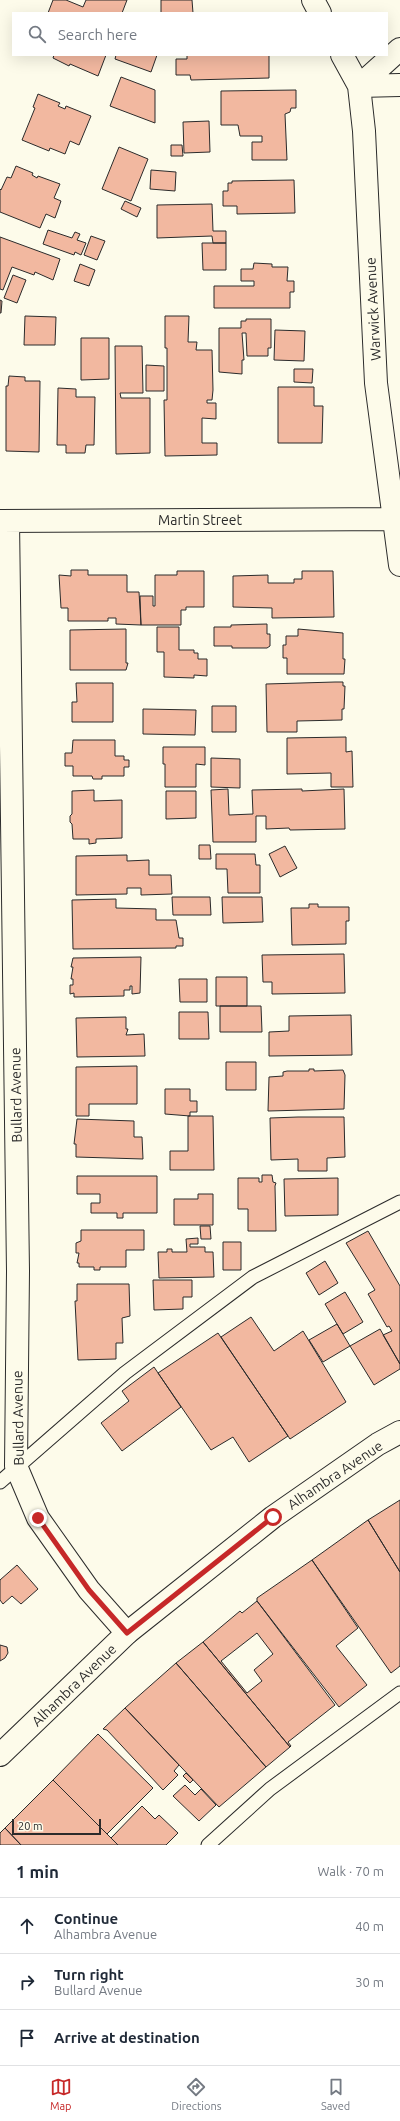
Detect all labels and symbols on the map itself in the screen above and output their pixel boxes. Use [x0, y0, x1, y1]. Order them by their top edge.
street label: Warwick Avenue [362, 257, 384, 361]
street label: Martin Street [158, 512, 242, 528]
street label: Bullard Avenue [7, 1047, 25, 1143]
street label: Bullard Avenue [9, 1370, 27, 1466]
street label: Alhambra Avenue [284, 1437, 386, 1513]
route start [264, 1508, 282, 1526]
route end [29, 1509, 47, 1527]
street label: Alhambra Avenue [28, 1641, 120, 1729]
scale bar [12, 1817, 101, 1836]

